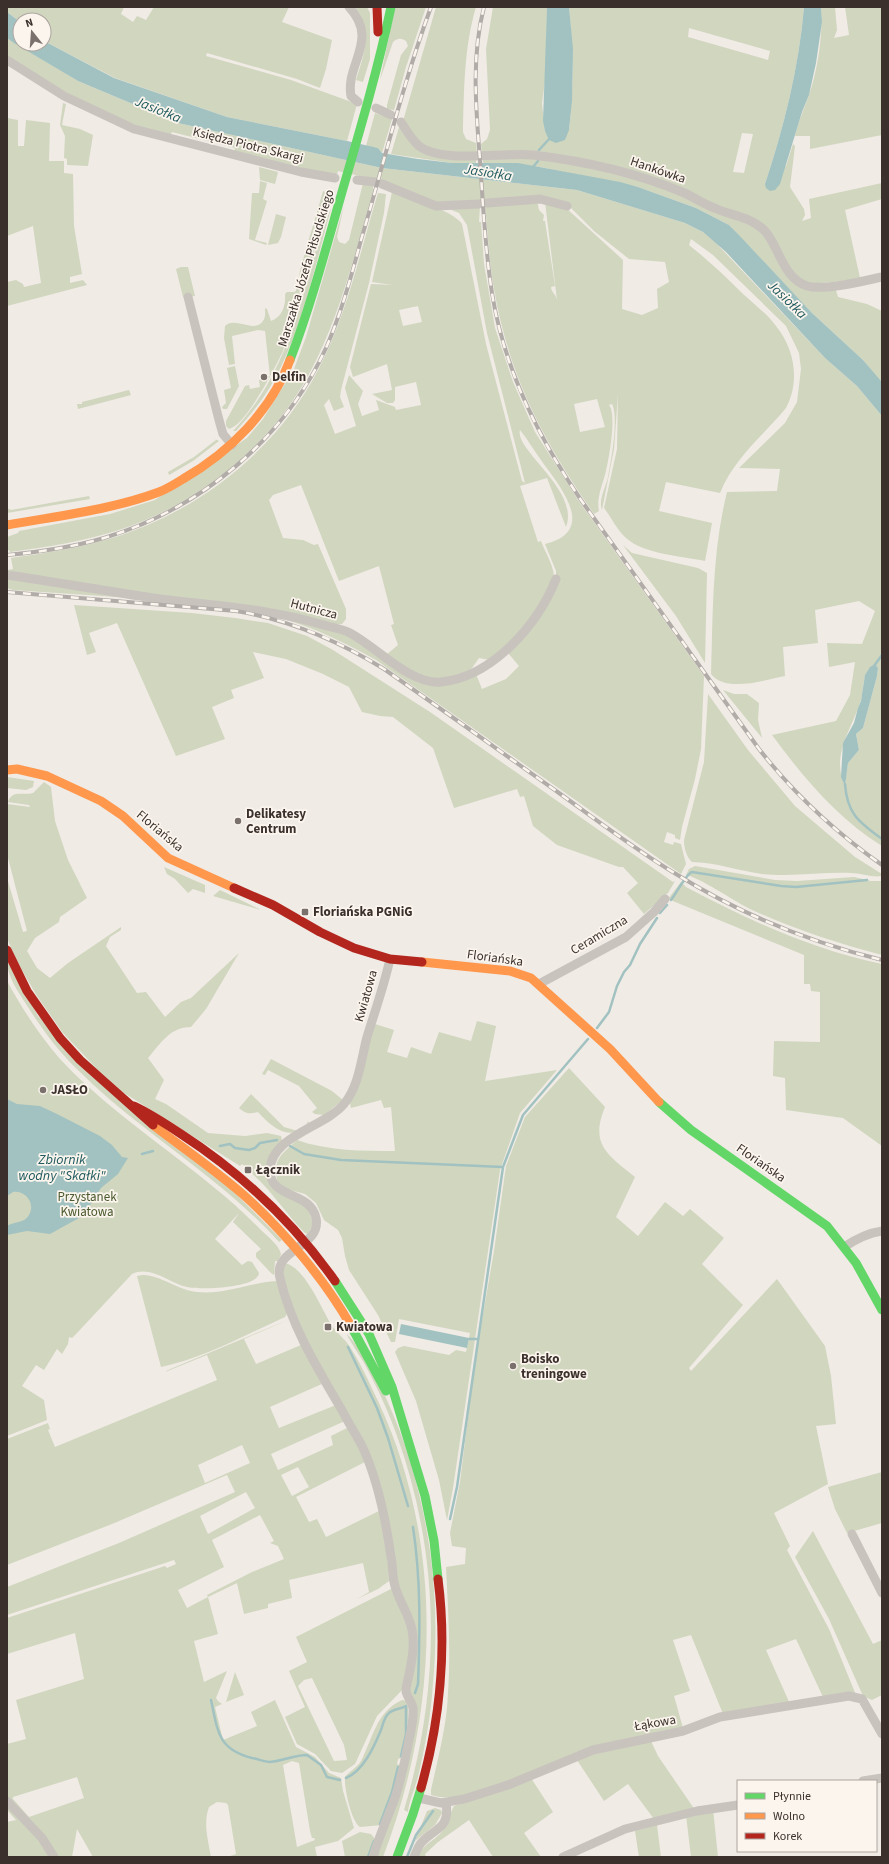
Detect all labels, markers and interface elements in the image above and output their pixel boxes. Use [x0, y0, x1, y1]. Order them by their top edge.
north arrow [12, 12, 52, 52]
text: N [24, 15, 35, 31]
water label: Jasiołka [131, 91, 184, 128]
street label: Księdza Piotra Skargi [191, 123, 305, 167]
street label: Hankówka [628, 152, 688, 188]
water label: Jasiołka [462, 159, 514, 187]
street label: Marszałka Józefa Piłsudskiego [273, 187, 339, 349]
water label: Jasiołka [762, 275, 812, 324]
place label: Delfin [272, 368, 306, 386]
marker: Delfin [259, 372, 269, 382]
street label: Hutnicza [289, 594, 339, 624]
place label: Delikatesy Centrum [246, 805, 306, 838]
street label: Floriańska [133, 806, 187, 856]
marker: Delikatesy Centrum [233, 816, 243, 826]
place label: Floriańska PGNiG [313, 903, 413, 921]
marker: Floriańska PGNiG [300, 907, 310, 917]
street label: Ceramiczna [567, 911, 631, 959]
street label: Floriańska [466, 945, 524, 971]
street label: Kwiatowa [350, 968, 382, 1024]
place label: JASŁO [51, 1081, 88, 1099]
marker: JASŁO [38, 1085, 48, 1095]
street label: Floriańska [733, 1139, 789, 1187]
water label: Zbiornik wodny "Skałki" [18, 1150, 106, 1186]
place label: Łącznik [255, 1161, 301, 1179]
marker: Łącznik [243, 1165, 253, 1175]
park label: Przystanek Kwiatowa [57, 1188, 117, 1221]
place label: Kwiatowa [336, 1318, 393, 1336]
marker: Kwiatowa [323, 1322, 333, 1332]
place label: Boisko treningowe [521, 1350, 587, 1383]
marker: Boisko treningowe [508, 1361, 518, 1371]
street label: Łąkowa [632, 1710, 677, 1736]
legend [737, 1780, 877, 1852]
text: Płynnie [773, 1788, 811, 1805]
text: Wolno [773, 1808, 805, 1825]
text: Korek [773, 1828, 802, 1845]

